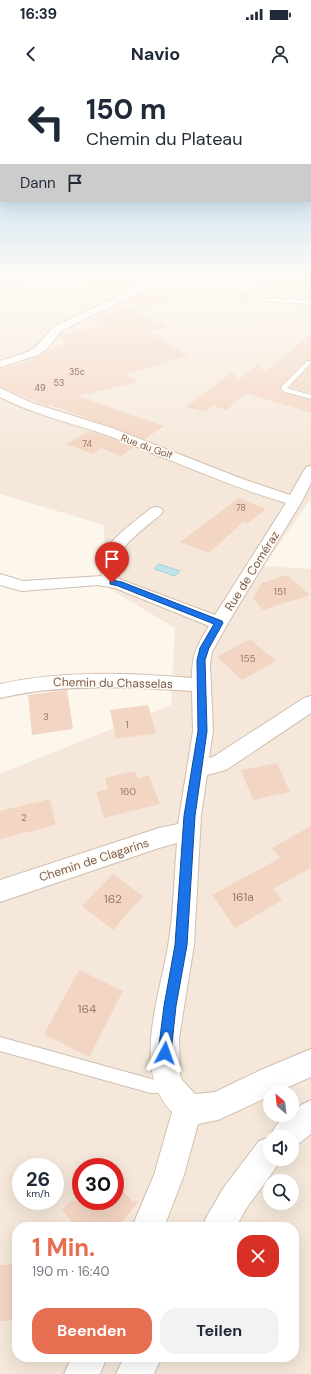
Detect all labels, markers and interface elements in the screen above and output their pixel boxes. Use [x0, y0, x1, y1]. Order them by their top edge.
text: 16:39 [20, 4, 57, 24]
text: Navio [131, 42, 180, 66]
icon: back [20, 43, 42, 65]
icon: person [269, 43, 291, 65]
text: 150 m [86, 91, 166, 128]
icon: left [20, 96, 72, 148]
text: Chemin du Plateau [86, 127, 242, 151]
icon: arrive [64, 172, 86, 194]
text: Dann [20, 173, 56, 193]
house number: 35c [69, 366, 85, 378]
house number: 53 [54, 377, 64, 389]
house number: 49 [34, 382, 46, 394]
street label: Rue du Golf [119, 431, 175, 462]
house number: 74 [82, 438, 92, 450]
house number: 78 [236, 502, 246, 514]
street label: Rue de Coméraz [221, 528, 283, 614]
pin [95, 542, 129, 583]
icon: arrive [101, 548, 123, 570]
house number: 151 [274, 585, 286, 598]
house number: 155 [240, 652, 256, 665]
street label: Chemin du Chasselas [53, 674, 173, 692]
house number: 3 [43, 710, 49, 723]
house number: 1 [125, 718, 129, 731]
house number: 160 [120, 785, 136, 798]
house number: 2 [21, 811, 27, 824]
street label: Chemin de Clagarins [37, 835, 151, 885]
house number: 161a [232, 889, 254, 905]
house number: 162 [104, 891, 122, 907]
house number: 164 [78, 1001, 96, 1017]
position arrow [144, 1032, 186, 1074]
north arrow [263, 1086, 299, 1122]
map controls [263, 1086, 299, 1210]
button: sound [263, 1130, 299, 1166]
speed limit sign: 30 [72, 1158, 124, 1210]
text: 26 [26, 1166, 50, 1192]
button: search [263, 1174, 299, 1210]
text: km/h [26, 1187, 50, 1200]
text: 1 Min. [32, 1232, 95, 1263]
button: close [237, 1235, 279, 1277]
text: 190 m · 16:40 [32, 1263, 109, 1280]
button: Beenden [32, 1308, 152, 1354]
button: Teilen [160, 1308, 279, 1354]

